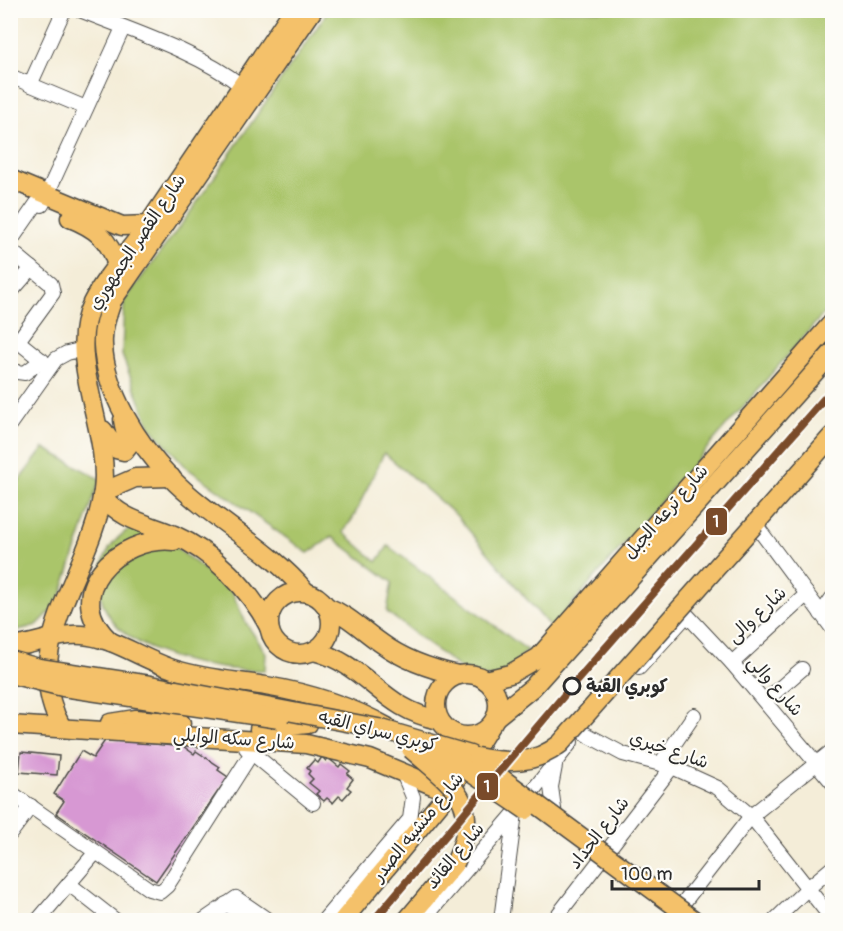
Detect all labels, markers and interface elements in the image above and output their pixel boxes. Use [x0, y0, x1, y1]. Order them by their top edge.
street label: شارع القصر الجمهوري [83, 170, 192, 315]
street label: شارع ترعه الجبل [619, 460, 713, 564]
line badge: 1 [705, 507, 728, 536]
text: 1 [713, 512, 719, 532]
street label: شارع والى [722, 582, 792, 648]
street label: شارع والي [739, 651, 808, 724]
place label: كوبري القبة [586, 675, 668, 700]
marker: كوبري القبة [563, 677, 581, 695]
street label: كوبري سراي القبه [316, 705, 440, 758]
street label: شارع سكه الوايلي [172, 723, 296, 759]
street label: شارع خيري [626, 726, 711, 775]
street label: شارع منشيه الصدر [366, 768, 469, 888]
line badge: 1 [476, 772, 499, 801]
text: 1 [484, 777, 490, 797]
street label: شارع الحداد [563, 792, 635, 874]
street label: شارع القائد [420, 818, 490, 894]
scale bar [612, 853, 759, 891]
text: 100 m [621, 863, 673, 886]

